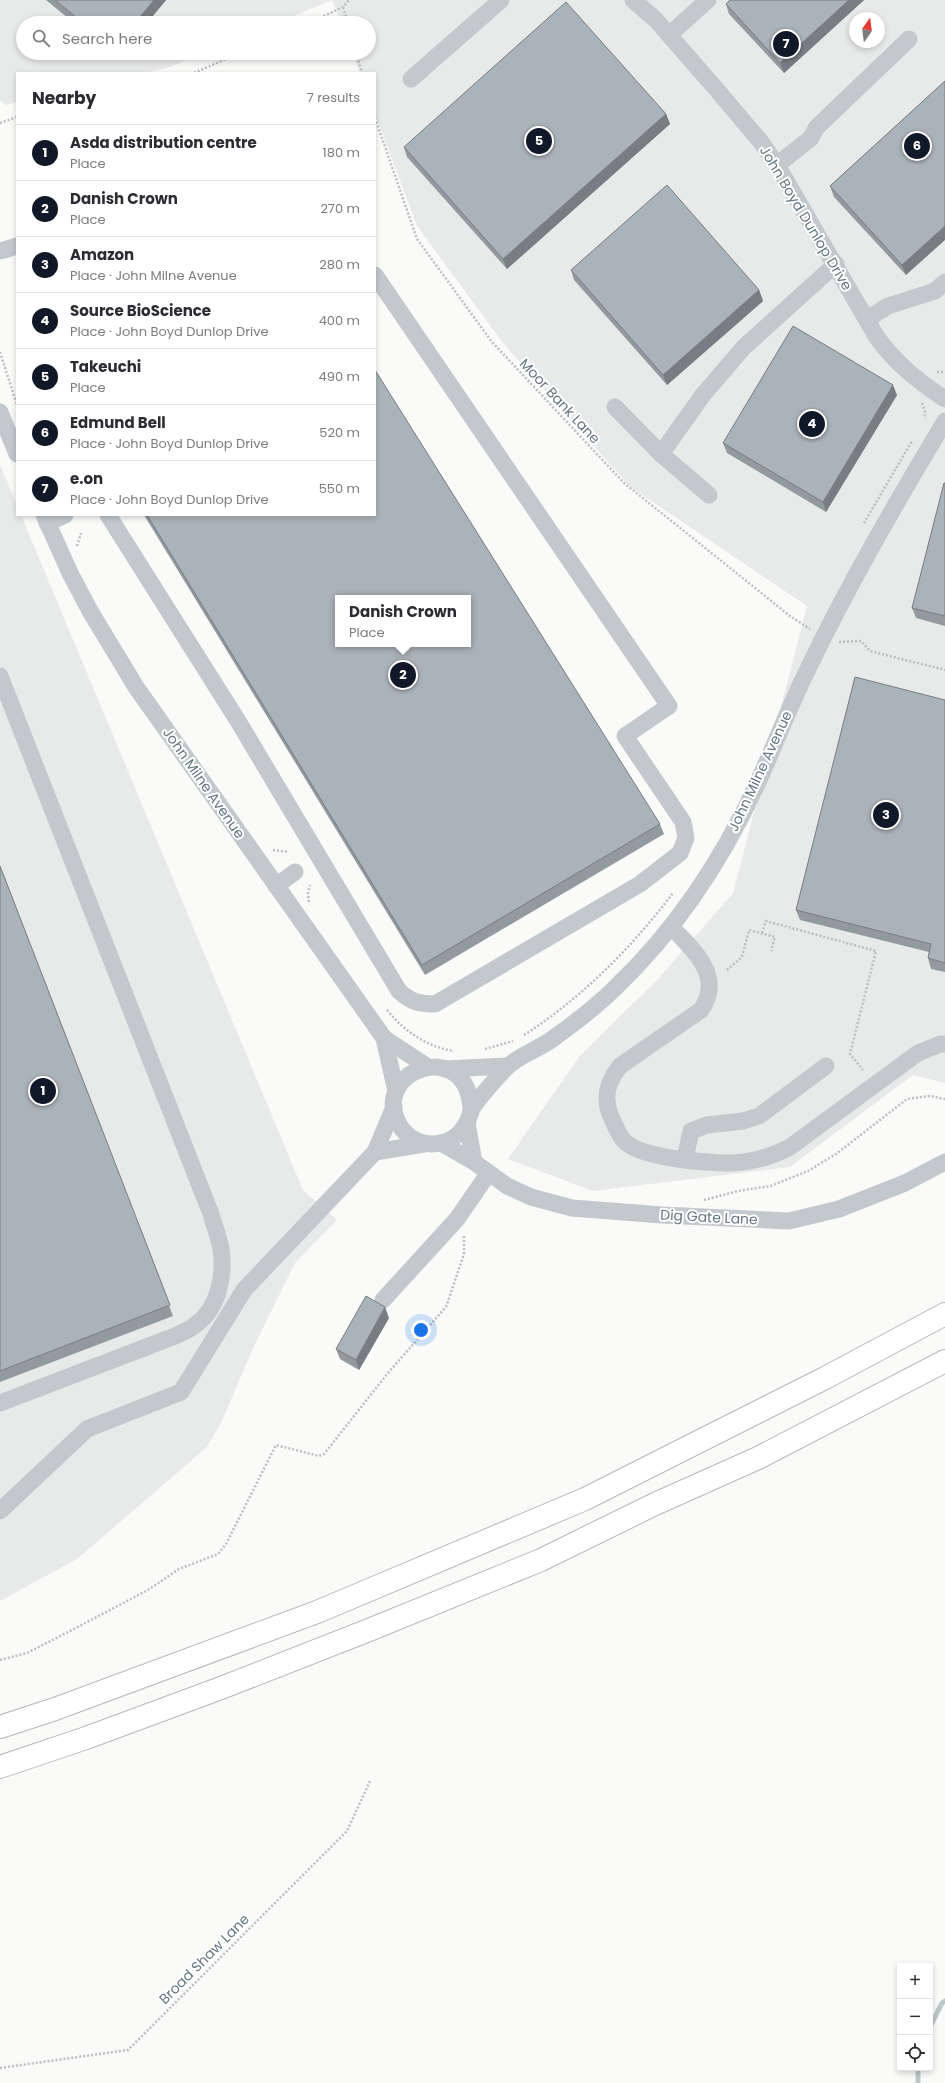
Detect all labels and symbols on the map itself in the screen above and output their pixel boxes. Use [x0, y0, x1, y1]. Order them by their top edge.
north arrow [849, 12, 885, 48]
pin: 7 [773, 29, 799, 59]
pin: 5 [526, 126, 552, 156]
pin: 6 [904, 131, 930, 161]
street label: John Boyd Dunlop Drive [755, 142, 857, 294]
street label: Moor Bank Lane [515, 354, 605, 448]
pin: 4 [799, 409, 825, 439]
pin: 2 [390, 660, 416, 690]
street label: John Milne Avenue [723, 707, 797, 835]
street label: John Milne Avenue [158, 724, 250, 843]
pin: 3 [873, 800, 899, 830]
pin: 1 [30, 1076, 56, 1106]
street label: Dig Gate Lane [660, 1204, 759, 1230]
your location [411, 1320, 431, 1340]
street label: Broad Shaw Lane [154, 1909, 254, 2009]

